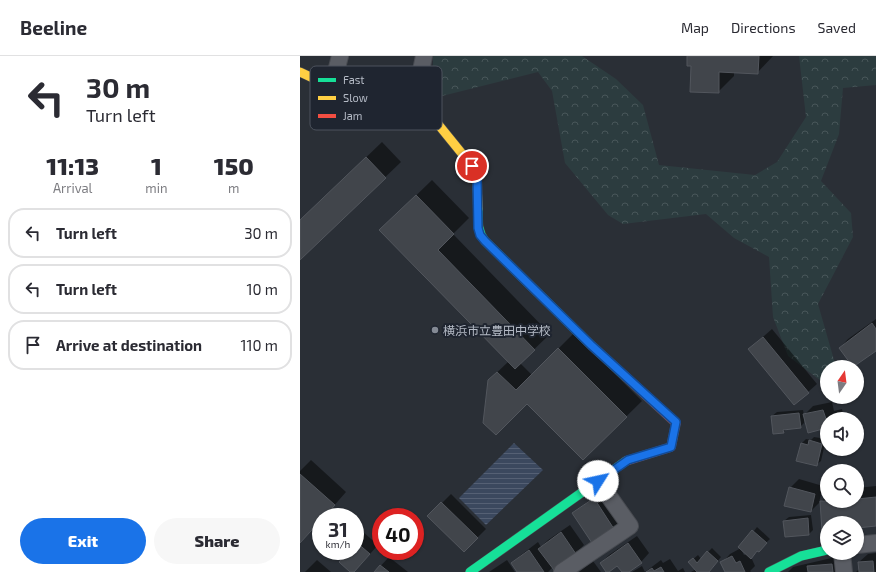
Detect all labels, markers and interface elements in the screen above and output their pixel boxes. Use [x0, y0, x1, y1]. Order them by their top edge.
text: Beeline [20, 16, 87, 39]
text: Map [681, 19, 709, 36]
text: Directions [731, 19, 796, 36]
text: Saved [818, 19, 856, 36]
legend [310, 66, 442, 130]
text: 30 m [86, 70, 150, 104]
icon: left [20, 72, 72, 124]
text: Fast [343, 73, 365, 86]
text: Slow [343, 91, 368, 104]
text: Turn left [86, 104, 156, 126]
text: Jam [343, 109, 362, 122]
pin [455, 149, 489, 183]
text: 11:13 [46, 151, 99, 180]
text: 1 [151, 151, 162, 180]
text: 150 [214, 151, 254, 180]
icon: arrive [461, 155, 483, 177]
text: Arrival [53, 180, 92, 196]
text: min [145, 180, 168, 196]
text: m [228, 180, 239, 196]
icon: left [22, 222, 44, 244]
text: Turn left [56, 224, 117, 242]
text: 30 m [244, 224, 278, 242]
icon: left [22, 278, 44, 300]
text: Turn left [56, 280, 117, 298]
text: 10 m [246, 280, 278, 298]
place label: 横浜市立豊田中学校 [443, 323, 551, 337]
marker: 横浜市立豊田中学校 [430, 325, 440, 335]
icon: arrive [22, 334, 44, 356]
text: Arrive at destination [56, 336, 202, 354]
text: 110 m [241, 336, 278, 354]
north arrow [820, 360, 864, 404]
map controls [820, 360, 864, 560]
button: sound [820, 412, 864, 456]
position arrow [577, 460, 619, 502]
button: search [820, 464, 864, 508]
speed limit sign: 40 [372, 508, 424, 560]
button: layers [820, 516, 864, 560]
text: 31 [328, 517, 348, 541]
button: Exit [20, 518, 146, 564]
button: Share [154, 518, 280, 564]
text: km/h [326, 538, 350, 550]

